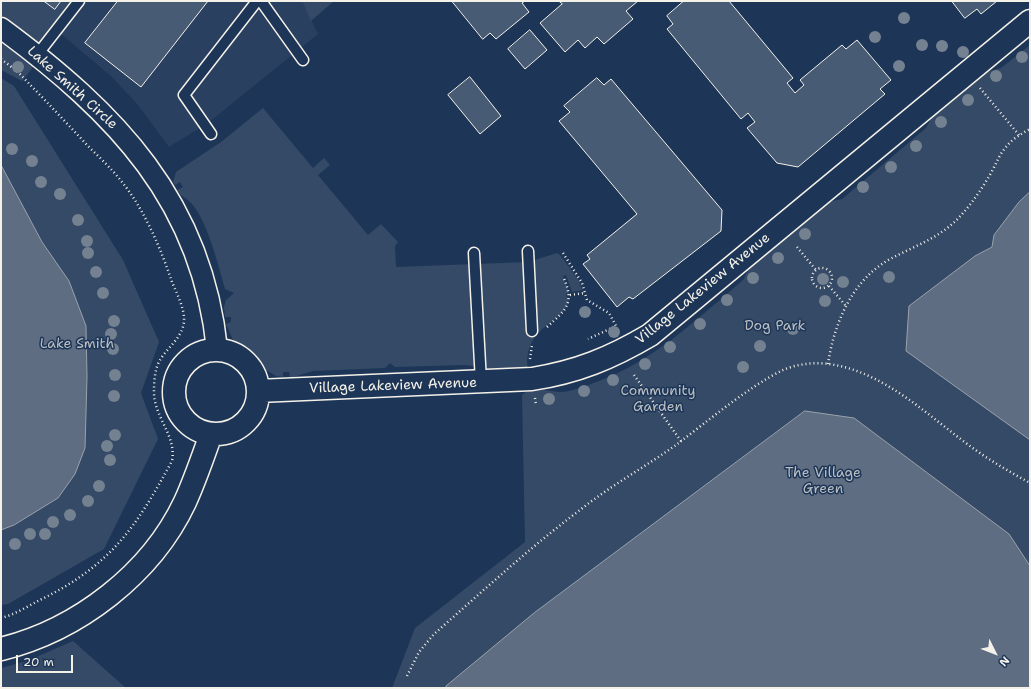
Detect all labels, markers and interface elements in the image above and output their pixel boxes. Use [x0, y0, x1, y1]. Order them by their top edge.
street label: Lake Smith Circle [23, 43, 121, 133]
street label: Village Lakeview Avenue [632, 230, 774, 348]
park label: Dog Park [745, 318, 805, 334]
park label: Lake Smith [40, 336, 114, 352]
street label: Village Lakeview Avenue [309, 375, 477, 397]
park label: Community Garden [621, 383, 695, 416]
park label: The Village Green [785, 465, 861, 498]
north arrow [975, 633, 1015, 673]
scale bar [18, 647, 75, 673]
text: N [996, 653, 1013, 670]
text: 20 m [23, 654, 54, 670]

